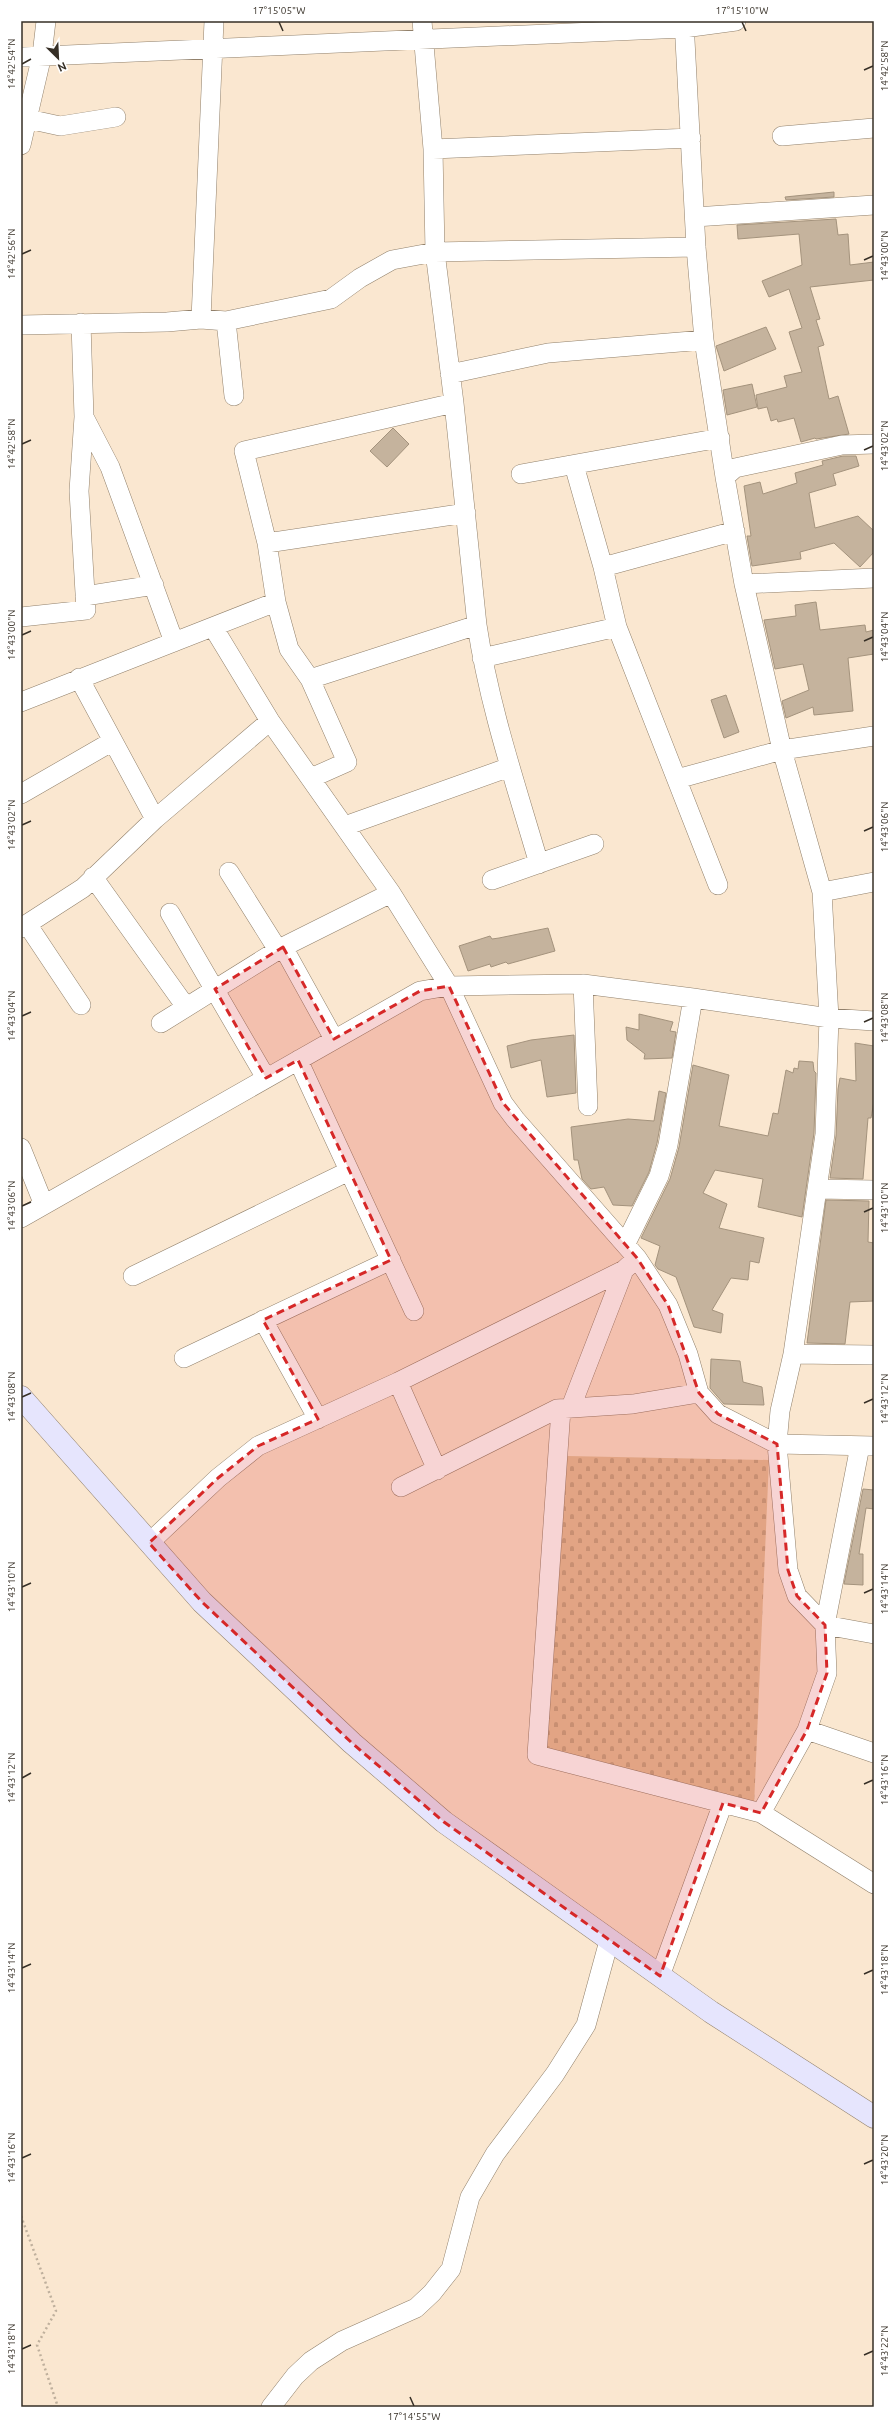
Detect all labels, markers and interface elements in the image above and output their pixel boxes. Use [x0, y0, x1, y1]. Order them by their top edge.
text: 17°15'05"W [253, 5, 305, 16]
text: 17°15'10"W [716, 5, 768, 16]
north arrow [38, 38, 78, 78]
text: 14°42'54"N [6, 39, 17, 89]
text: 14°42'58"N [879, 41, 890, 91]
text: N [56, 60, 68, 74]
text: 14°42'56"N [6, 229, 17, 279]
text: 14°43'00"N [879, 231, 890, 281]
text: 14°42'58"N [6, 419, 17, 469]
text: 14°43'02"N [879, 421, 890, 471]
text: 14°43'00"N [6, 610, 17, 660]
text: 14°43'04"N [879, 612, 890, 662]
text: 14°43'02"N [6, 800, 17, 850]
text: 14°43'06"N [879, 802, 890, 852]
text: 14°43'04"N [6, 991, 17, 1041]
text: 14°43'08"N [879, 993, 890, 1043]
text: 14°43'06"N [6, 1181, 17, 1231]
text: 14°43'10"N [879, 1183, 890, 1233]
text: 14°43'08"N [6, 1372, 17, 1422]
text: 14°43'12"N [879, 1374, 890, 1424]
text: 14°43'10"N [6, 1562, 17, 1612]
text: 14°43'14"N [879, 1564, 890, 1614]
text: 14°43'12"N [6, 1753, 17, 1803]
text: 14°43'16"N [879, 1755, 890, 1805]
text: 14°43'14"N [6, 1943, 17, 1993]
text: 14°43'18"N [879, 1945, 890, 1995]
text: 14°43'16"N [6, 2133, 17, 2183]
text: 14°43'20"N [879, 2135, 890, 2185]
text: 14°43'18"N [6, 2324, 17, 2374]
text: 14°43'22"N [879, 2326, 890, 2376]
text: 17°14'55"W [388, 2411, 440, 2422]

